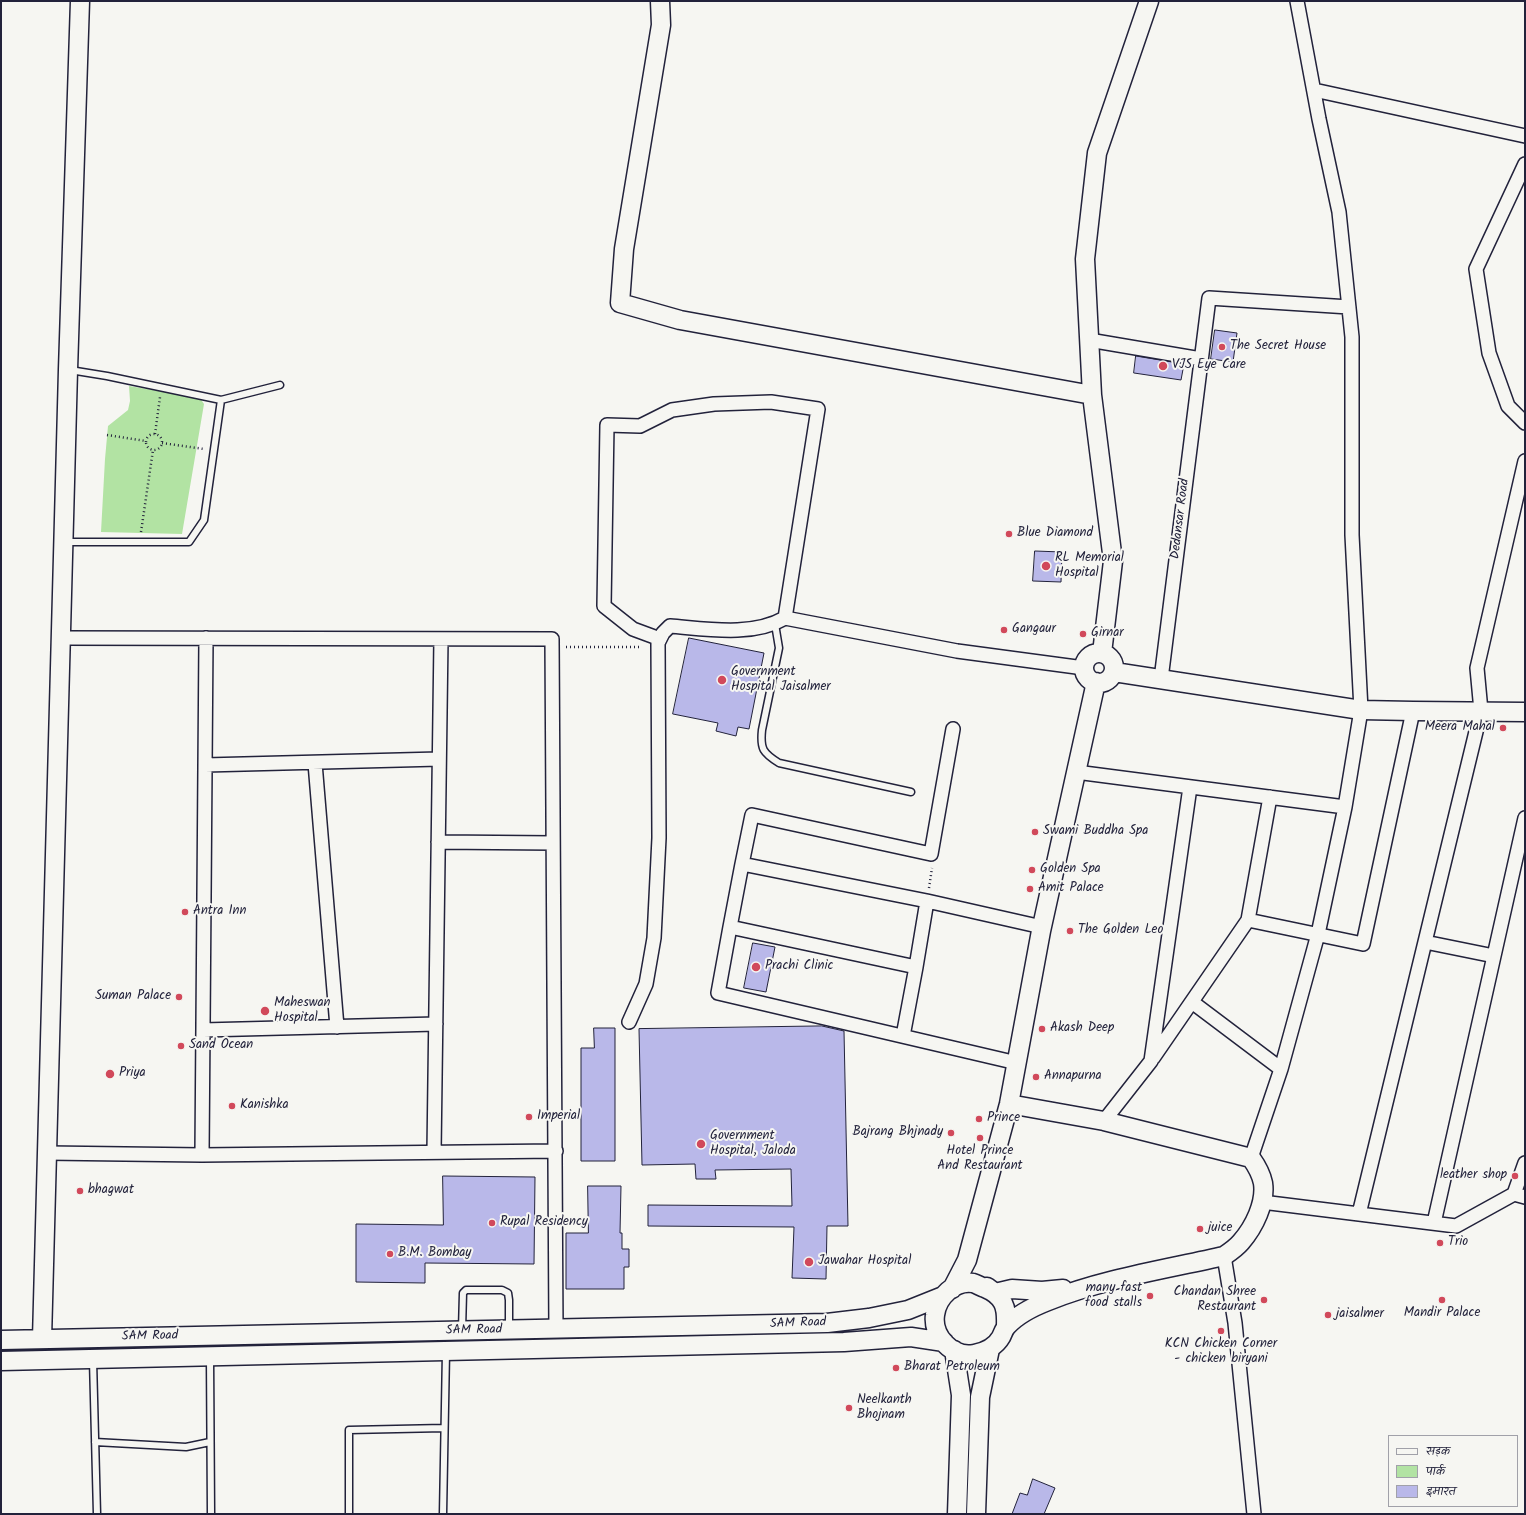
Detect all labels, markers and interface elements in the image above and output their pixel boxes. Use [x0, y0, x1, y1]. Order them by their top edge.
place label: The Secret House [1230, 339, 1326, 355]
marker: The Secret House [1217, 342, 1227, 352]
place label: VJS Eye Care [1172, 358, 1246, 374]
marker: VJS Eye Care [1157, 360, 1169, 372]
street label: Dedansar Road [1168, 478, 1194, 560]
place label: Blue Diamond [1017, 526, 1093, 542]
marker: Blue Diamond [1004, 529, 1014, 539]
place label: RL Memorial Hospital [1055, 551, 1124, 582]
marker: RL Memorial Hospital [1040, 560, 1052, 572]
place label: Gangaur [1012, 622, 1056, 638]
marker: Gangaur [999, 625, 1009, 635]
place label: Girnar [1091, 626, 1124, 642]
marker: Girnar [1078, 629, 1088, 639]
place label: Government Hospital Jaisalmer [731, 665, 831, 696]
marker: Government Hospital Jaisalmer [716, 674, 728, 686]
place label: Meera Mahal [1425, 720, 1495, 736]
marker: Meera Mahal [1498, 723, 1508, 733]
place label: Swami Buddha Spa [1043, 824, 1148, 840]
marker: Swami Buddha Spa [1030, 827, 1040, 837]
place label: Golden Spa [1040, 862, 1101, 878]
marker: Golden Spa [1027, 865, 1037, 875]
place label: Amit Palace [1038, 881, 1104, 897]
marker: Amit Palace [1025, 884, 1035, 894]
place label: Antra Inn [193, 904, 246, 920]
marker: Antra Inn [180, 907, 190, 917]
place label: The Golden Leo [1078, 923, 1163, 939]
marker: The Golden Leo [1065, 926, 1075, 936]
place label: Prachi Clinic [765, 959, 833, 975]
marker: Prachi Clinic [750, 961, 762, 973]
place label: Suman Palace [95, 989, 171, 1005]
marker: Suman Palace [174, 992, 184, 1002]
place label: Maheswan Hospital [274, 996, 330, 1027]
marker: Maheswan Hospital [259, 1005, 271, 1017]
place label: Akash Deep [1050, 1021, 1114, 1037]
marker: Akash Deep [1037, 1024, 1047, 1034]
place label: Sand Ocean [189, 1038, 253, 1054]
marker: Sand Ocean [176, 1041, 186, 1051]
place label: Priya [119, 1066, 146, 1082]
marker: Priya [104, 1068, 116, 1080]
place label: Annapurna [1044, 1069, 1102, 1085]
marker: Annapurna [1031, 1072, 1041, 1082]
place label: Kanishka [240, 1098, 289, 1114]
marker: Kanishka [227, 1101, 237, 1111]
place label: Imperial [537, 1109, 580, 1125]
place label: Prince [987, 1111, 1020, 1127]
marker: Imperial [524, 1112, 534, 1122]
marker: Prince [974, 1114, 984, 1124]
place label: Bajrang Bhjnady [852, 1125, 943, 1141]
marker: Bajrang Bhjnady [946, 1128, 956, 1138]
place label: Government Hospital, Jaloda [710, 1129, 796, 1160]
marker: Hotel Prince And Restaurant [975, 1133, 985, 1143]
marker: Government Hospital, Jaloda [695, 1138, 707, 1150]
place label: Hotel Prince And Restaurant [937, 1144, 1023, 1175]
place label: leather shop [1440, 1168, 1507, 1184]
marker: leather shop [1510, 1171, 1520, 1181]
place label: bhagwat [88, 1183, 134, 1199]
marker: bhagwat [75, 1186, 85, 1196]
place label: Rupal Residency [500, 1215, 588, 1231]
marker: Rupal Residency [487, 1218, 497, 1228]
place label: juice [1208, 1221, 1232, 1237]
marker: juice [1195, 1224, 1205, 1234]
place label: Trio [1448, 1235, 1468, 1251]
marker: Trio [1435, 1238, 1445, 1248]
place label: B.M. Bombay [398, 1246, 471, 1262]
marker: B.M. Bombay [385, 1249, 395, 1259]
place label: Jawahar Hospital [818, 1254, 911, 1270]
marker: Jawahar Hospital [803, 1256, 815, 1268]
place label: many fast food stalls [1085, 1281, 1142, 1312]
place label: Chandan Shree Restaurant [1174, 1285, 1256, 1316]
marker: many fast food stalls [1145, 1291, 1155, 1301]
marker: Chandan Shree Restaurant [1259, 1295, 1269, 1305]
marker: Mandir Palace [1437, 1295, 1447, 1305]
place label: Mandir Palace [1404, 1306, 1480, 1322]
place label: jaisalmer [1336, 1307, 1384, 1323]
marker: jaisalmer [1323, 1310, 1333, 1320]
street label: SAM Road [770, 1315, 826, 1333]
street label: SAM Road [446, 1323, 502, 1339]
marker: KCN Chicken Corner - chicken biryani [1216, 1326, 1226, 1336]
street label: SAM Road [122, 1329, 178, 1345]
place label: KCN Chicken Corner - chicken biryani [1165, 1337, 1277, 1368]
place label: Bharat Petroleum [904, 1360, 1000, 1376]
marker: Bharat Petroleum [891, 1363, 901, 1373]
place label: Neelkanth Bhojnam [857, 1393, 912, 1424]
marker: Neelkanth Bhojnam [844, 1403, 854, 1413]
legend [1388, 1435, 1518, 1507]
text: सड़क [1426, 1442, 1450, 1461]
text: पार्क [1426, 1462, 1445, 1481]
text: इमारत [1426, 1482, 1456, 1501]

